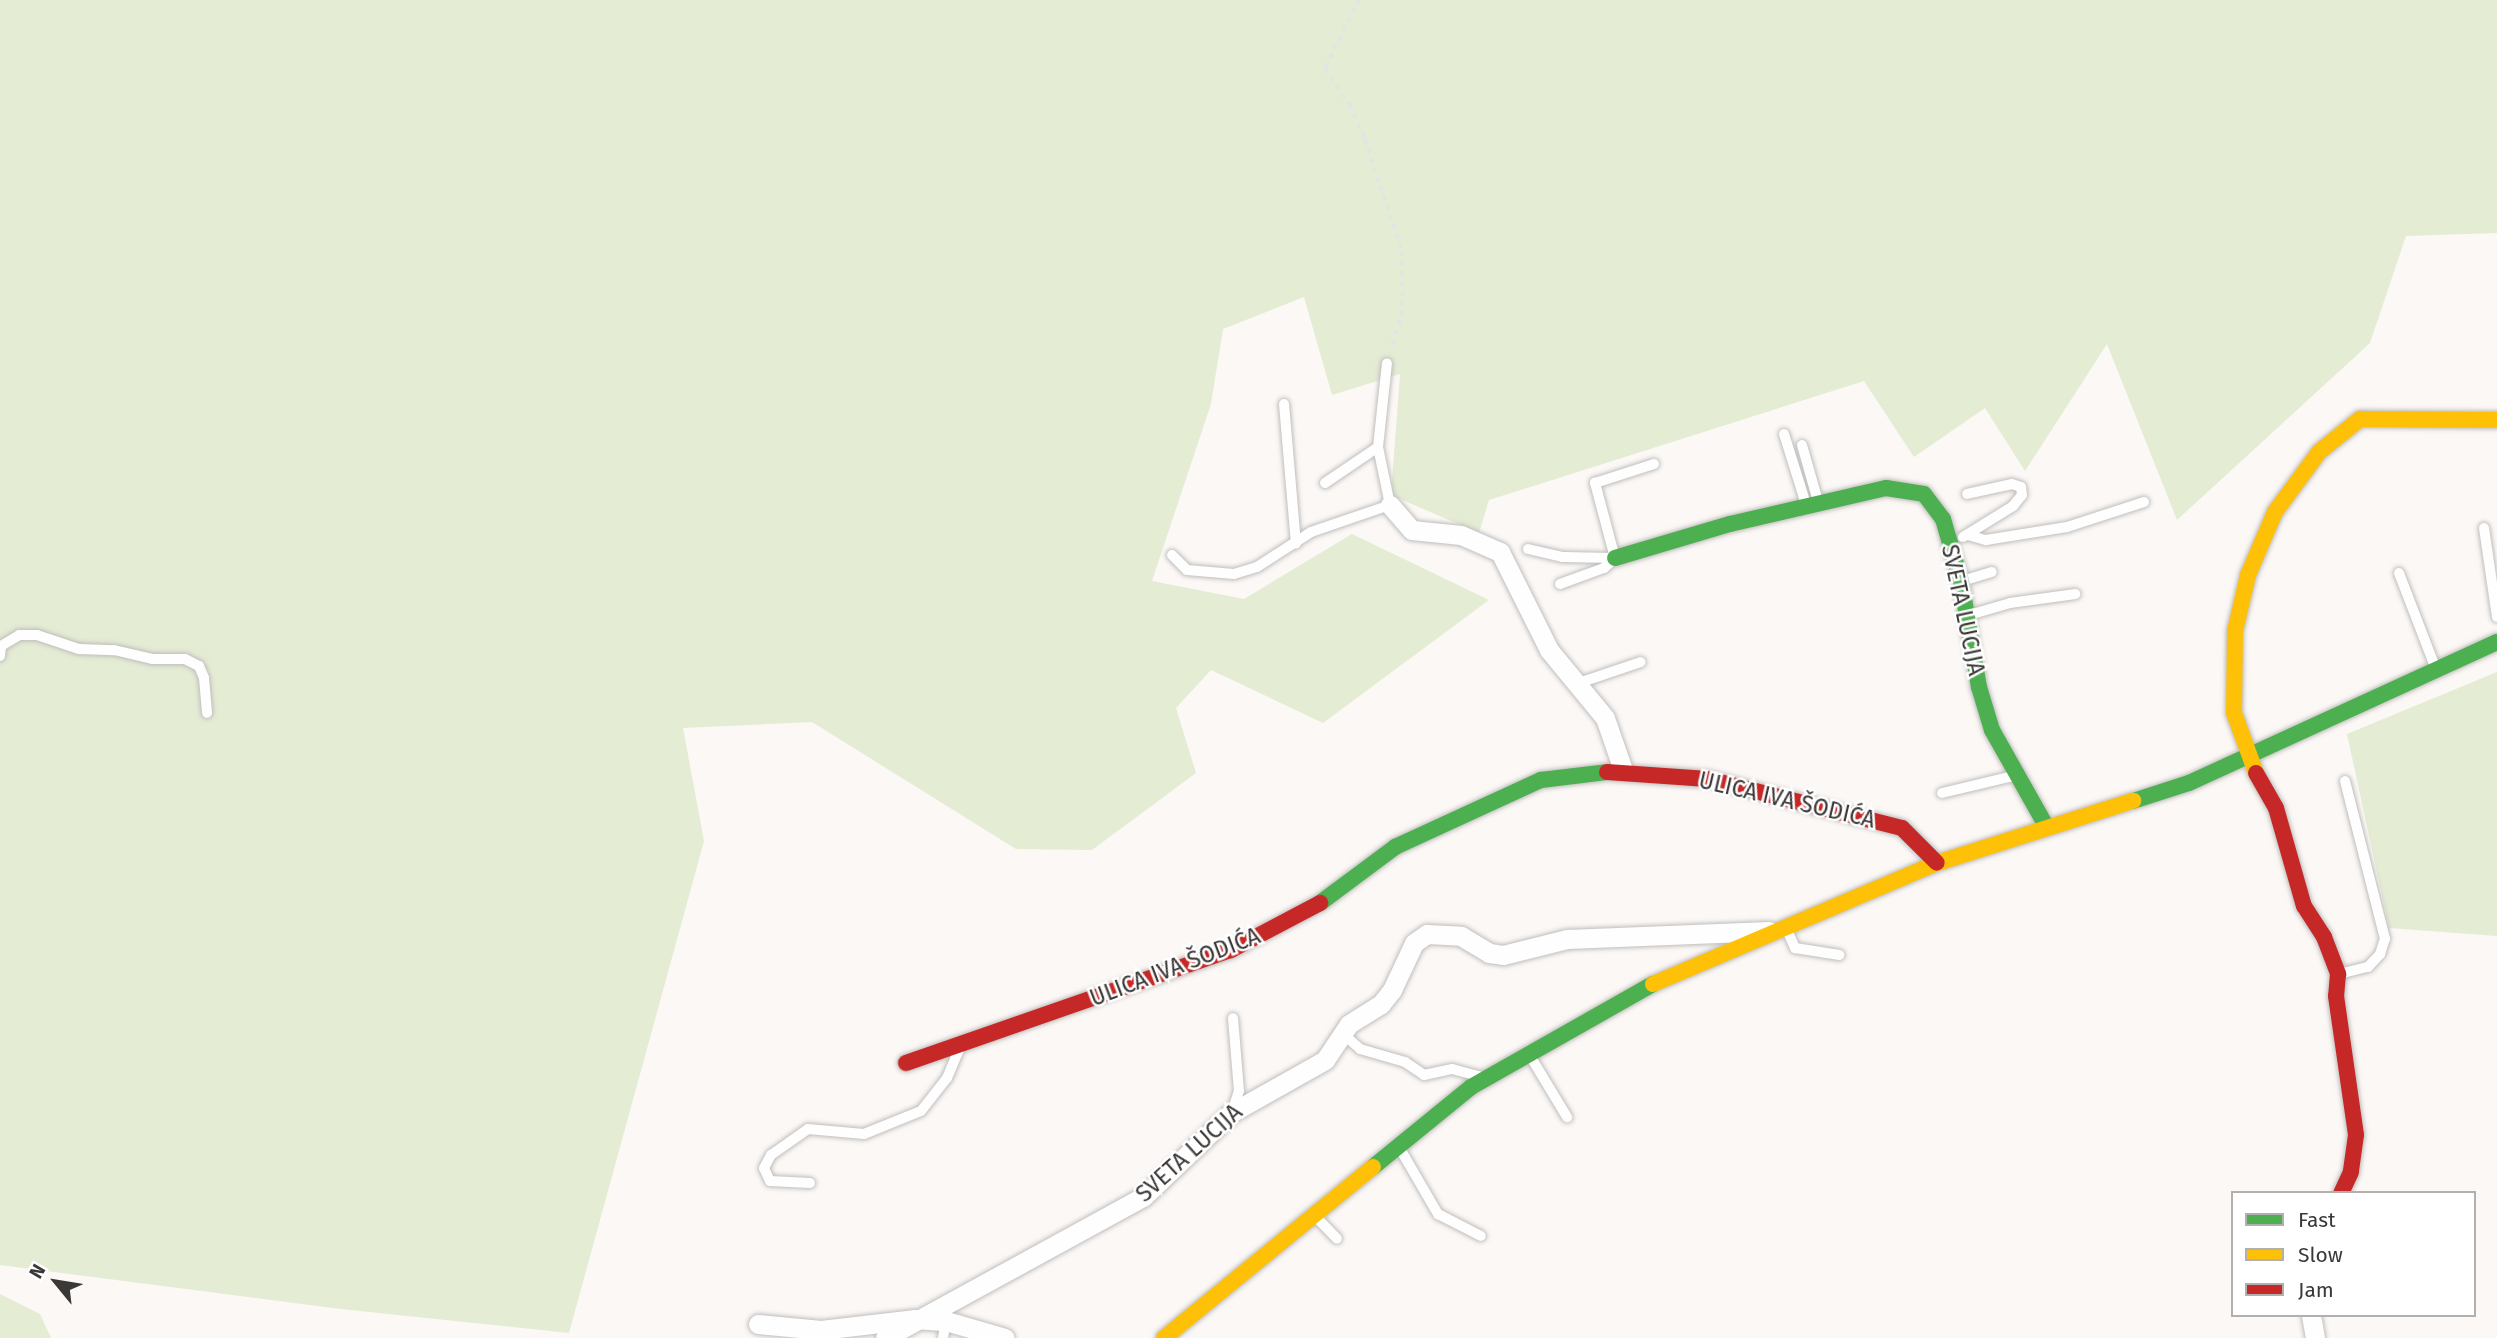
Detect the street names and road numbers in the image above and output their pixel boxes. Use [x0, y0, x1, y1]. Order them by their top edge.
street label: SVETA LUCIJA [1936, 542, 1990, 678]
street label: ULICA IVA ŠODIĆA [1696, 766, 1878, 834]
street label: ULICA IVA ŠODIĆA [1086, 922, 1264, 1012]
street label: SVETA LUCIJA [1130, 1098, 1248, 1208]

